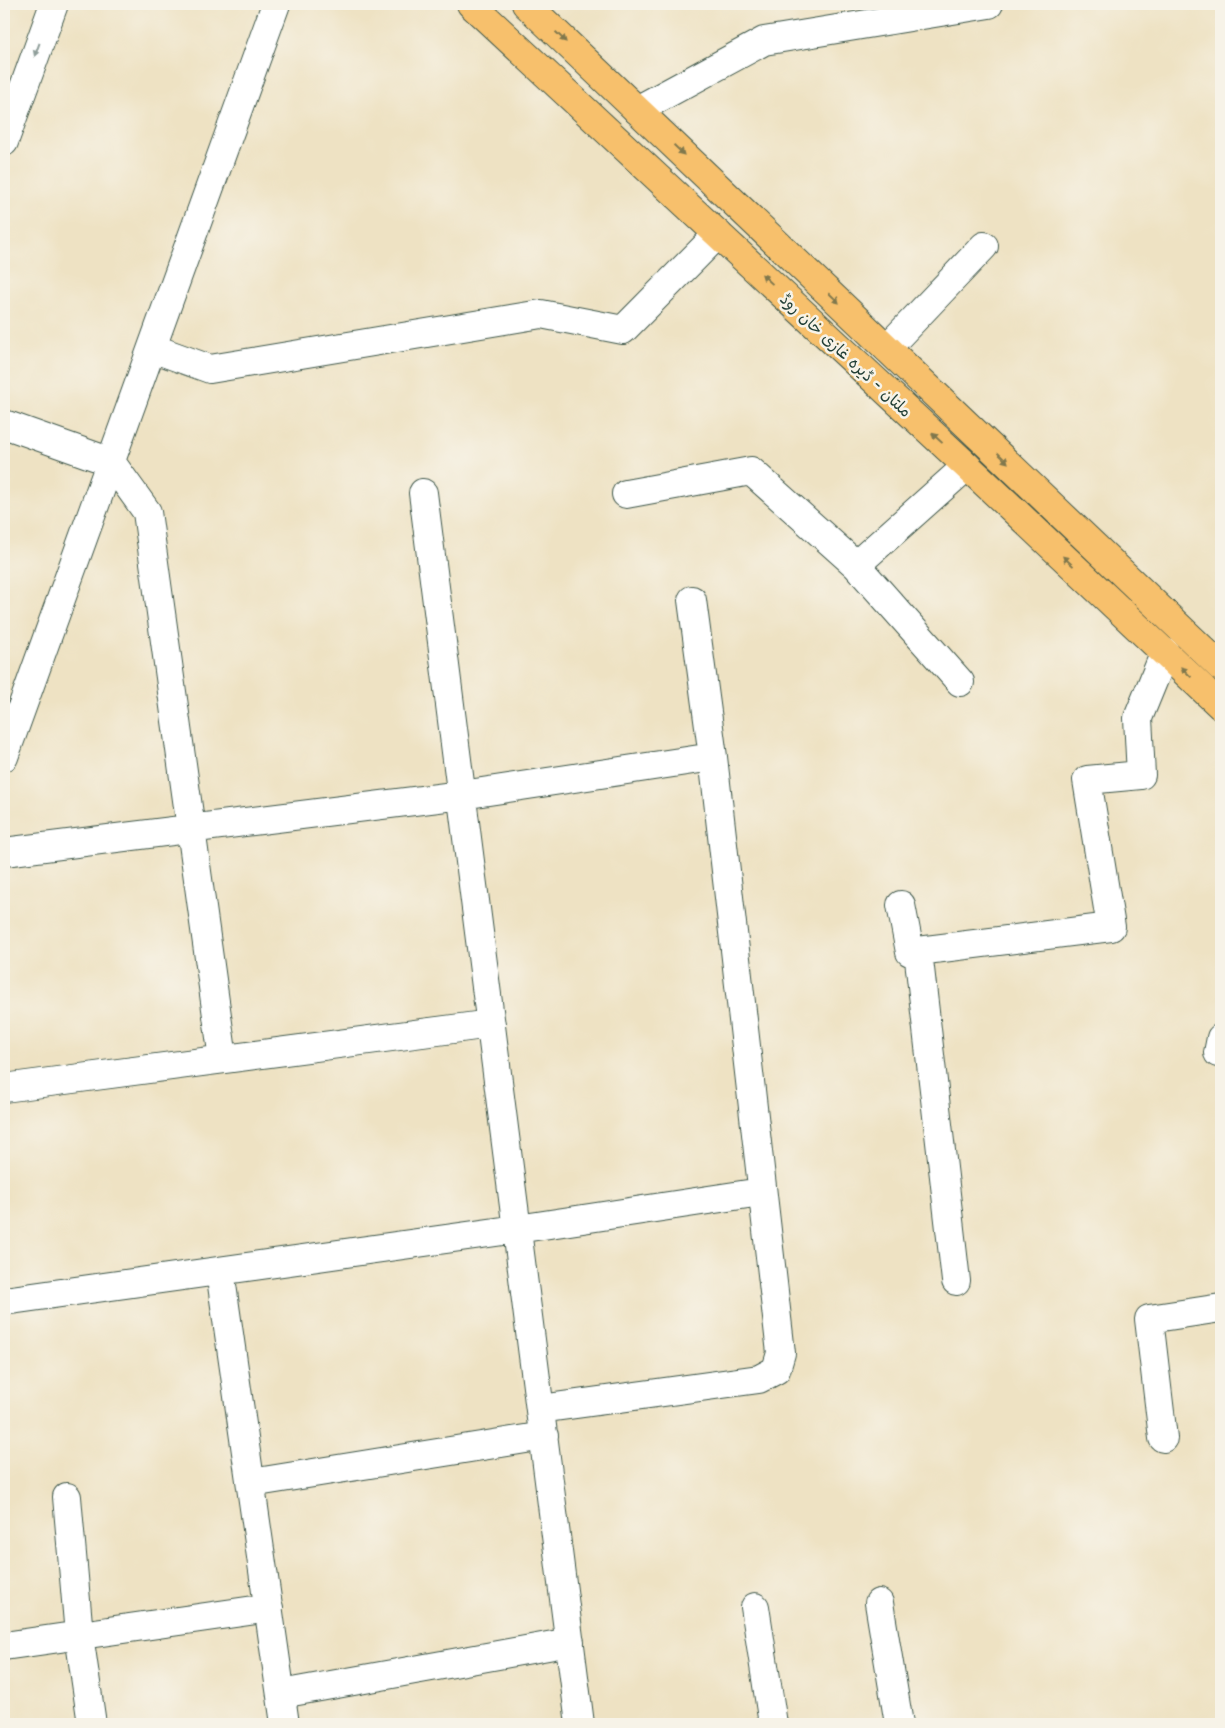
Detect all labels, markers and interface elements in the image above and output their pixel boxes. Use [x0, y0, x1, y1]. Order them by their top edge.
one-way arrow [555, 31, 567, 43]
one-way arrow [33, 42, 40, 57]
one-way arrow [672, 144, 684, 156]
one-way arrow [761, 273, 773, 285]
street label: ملتان - ڈیرہ غازی خان روڈ [776, 286, 918, 422]
one-way arrow [828, 292, 840, 304]
one-way arrow [931, 432, 943, 444]
one-way arrow [996, 452, 1008, 464]
one-way arrow [1062, 555, 1074, 567]
one-way arrow [1181, 666, 1193, 678]

